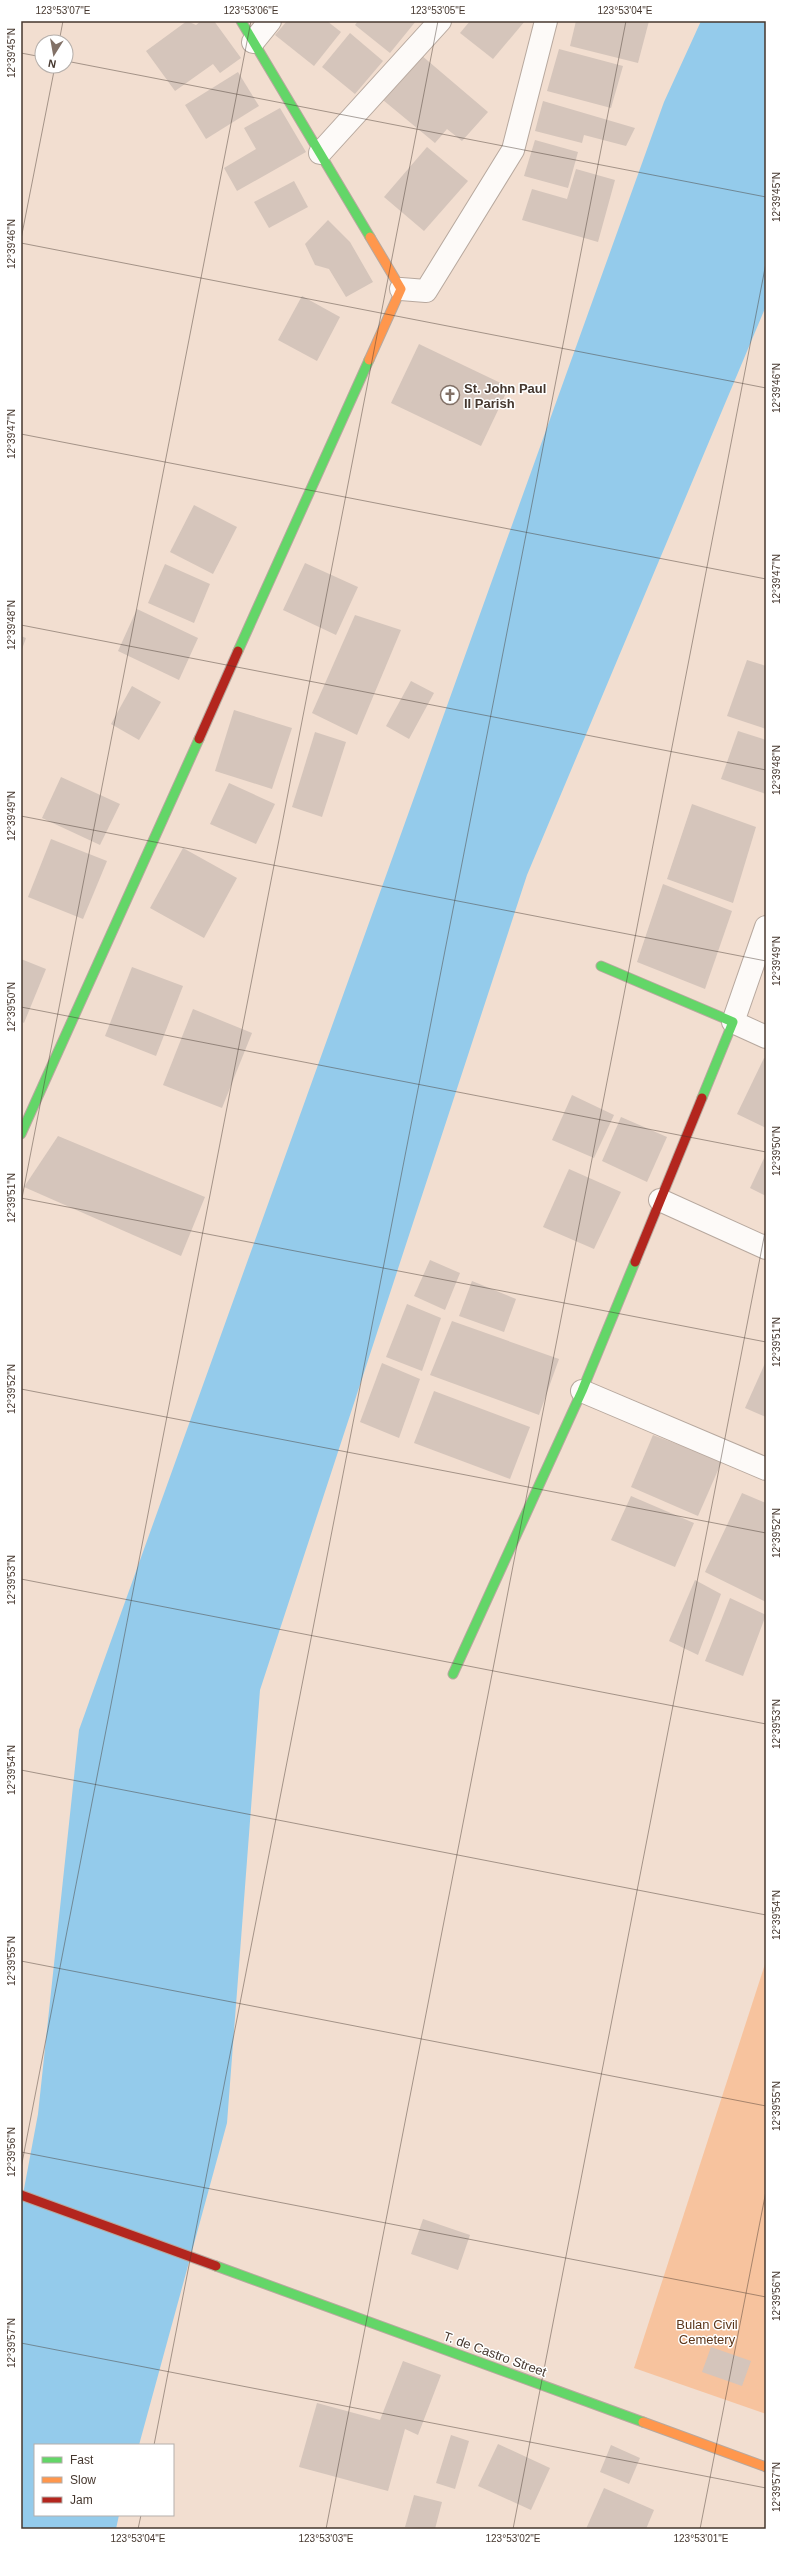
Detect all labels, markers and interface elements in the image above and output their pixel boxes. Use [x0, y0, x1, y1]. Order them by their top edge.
text: 123°53'07"E [35, 5, 91, 16]
text: 123°53'06"E [223, 5, 279, 16]
text: 123°53'05"E [410, 5, 466, 16]
text: 123°53'04"E [597, 5, 653, 16]
text: 12°39'45"N [6, 28, 17, 78]
north arrow [34, 34, 74, 74]
text: N [47, 57, 57, 70]
text: 12°39'45"N [771, 172, 782, 222]
text: 12°39'46"N [6, 219, 17, 269]
text: 12°39'46"N [771, 363, 782, 413]
place label: St. John Paul II Parish [464, 381, 546, 411]
church icon: St. John Paul II Parish [439, 384, 461, 406]
text: 12°39'47"N [6, 409, 17, 459]
text: 12°39'47"N [771, 554, 782, 604]
text: 12°39'48"N [6, 600, 17, 650]
text: 12°39'48"N [771, 745, 782, 795]
text: 12°39'49"N [6, 791, 17, 841]
text: 12°39'49"N [771, 936, 782, 986]
text: 12°39'50"N [6, 982, 17, 1032]
text: 12°39'50"N [771, 1126, 782, 1176]
text: 12°39'51"N [6, 1173, 17, 1223]
text: 12°39'51"N [771, 1317, 782, 1367]
text: 12°39'52"N [6, 1364, 17, 1414]
text: 12°39'52"N [771, 1508, 782, 1558]
text: 12°39'53"N [6, 1555, 17, 1605]
text: 12°39'53"N [771, 1699, 782, 1749]
text: 12°39'54"N [6, 1745, 17, 1795]
text: 12°39'54"N [771, 1890, 782, 1940]
text: 12°39'55"N [6, 1936, 17, 1986]
text: 12°39'55"N [771, 2081, 782, 2131]
text: 12°39'56"N [6, 2127, 17, 2177]
text: 12°39'56"N [771, 2271, 782, 2321]
park label: Bulan Civil Cemetery [676, 2317, 738, 2347]
text: 12°39'57"N [6, 2318, 17, 2368]
street label: T. de Castro Street [442, 2328, 549, 2380]
legend [34, 2444, 174, 2516]
text: Fast [70, 2453, 94, 2467]
text: 12°39'57"N [771, 2462, 782, 2512]
text: Slow [70, 2473, 96, 2487]
text: Jam [70, 2493, 93, 2507]
text: 123°53'04"E [110, 2533, 166, 2544]
text: 123°53'03"E [298, 2533, 354, 2544]
text: 123°53'02"E [485, 2533, 541, 2544]
text: 123°53'01"E [673, 2533, 729, 2544]

